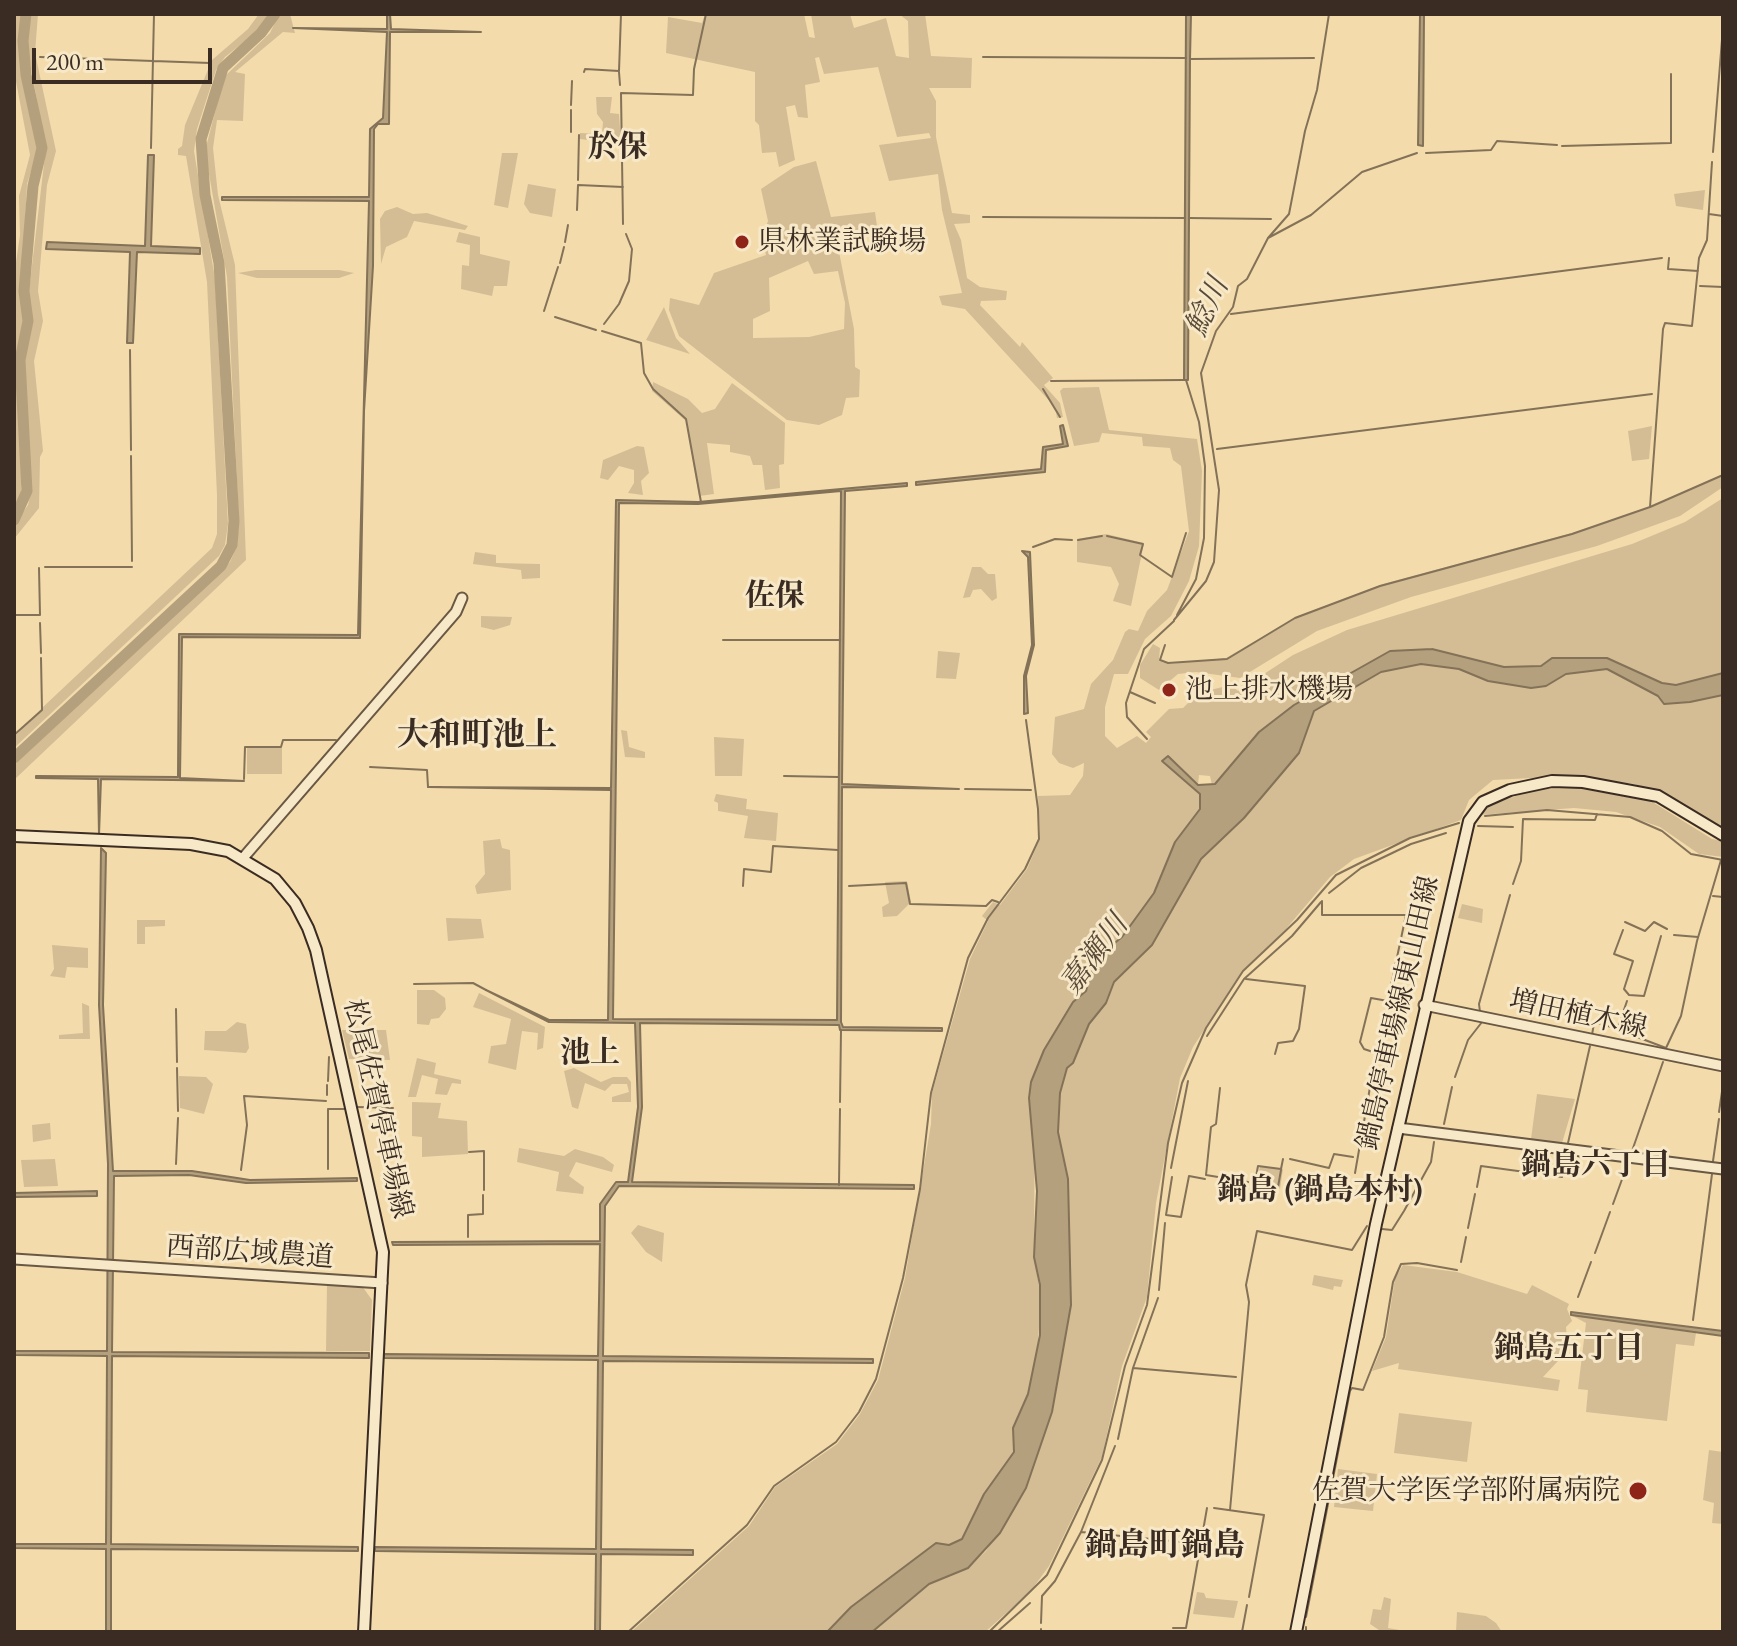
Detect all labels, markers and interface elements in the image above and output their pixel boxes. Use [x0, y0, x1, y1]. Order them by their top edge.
scale bar [36, 32, 216, 82]
text: 200 m [46, 46, 104, 77]
district label: 於保 [588, 130, 648, 166]
place label: 県林業試験場 [758, 225, 926, 259]
marker: 県林業試験場 [733, 233, 751, 251]
water label: 鯰川 [1179, 272, 1237, 342]
district label: 佐保 [745, 579, 805, 615]
place label: 池上排水機場 [1185, 673, 1353, 707]
marker: 池上排水機場 [1160, 681, 1178, 699]
district label: 大和町池上 [397, 717, 557, 755]
street label: 鍋島停車場線東山田線 [1351, 873, 1447, 1153]
water label: 嘉瀬川 [1054, 908, 1136, 1002]
street label: 増田植木線 [1506, 984, 1650, 1046]
street label: 松尾佐賀停車場線 [335, 996, 419, 1222]
district label: 池上 [560, 1036, 620, 1072]
district label: 鍋島六丁目 [1521, 1148, 1671, 1184]
district label: 鍋島 (鍋島本村) [1217, 1173, 1423, 1209]
street label: 西部広域農道 [165, 1230, 335, 1276]
district label: 鍋島五丁目 [1494, 1331, 1644, 1367]
place label: 佐賀大学医学部附属病院 [1312, 1474, 1620, 1508]
marker: 佐賀大学医学部附属病院 [1627, 1480, 1649, 1502]
district label: 鍋島町鍋島 [1085, 1527, 1245, 1565]

